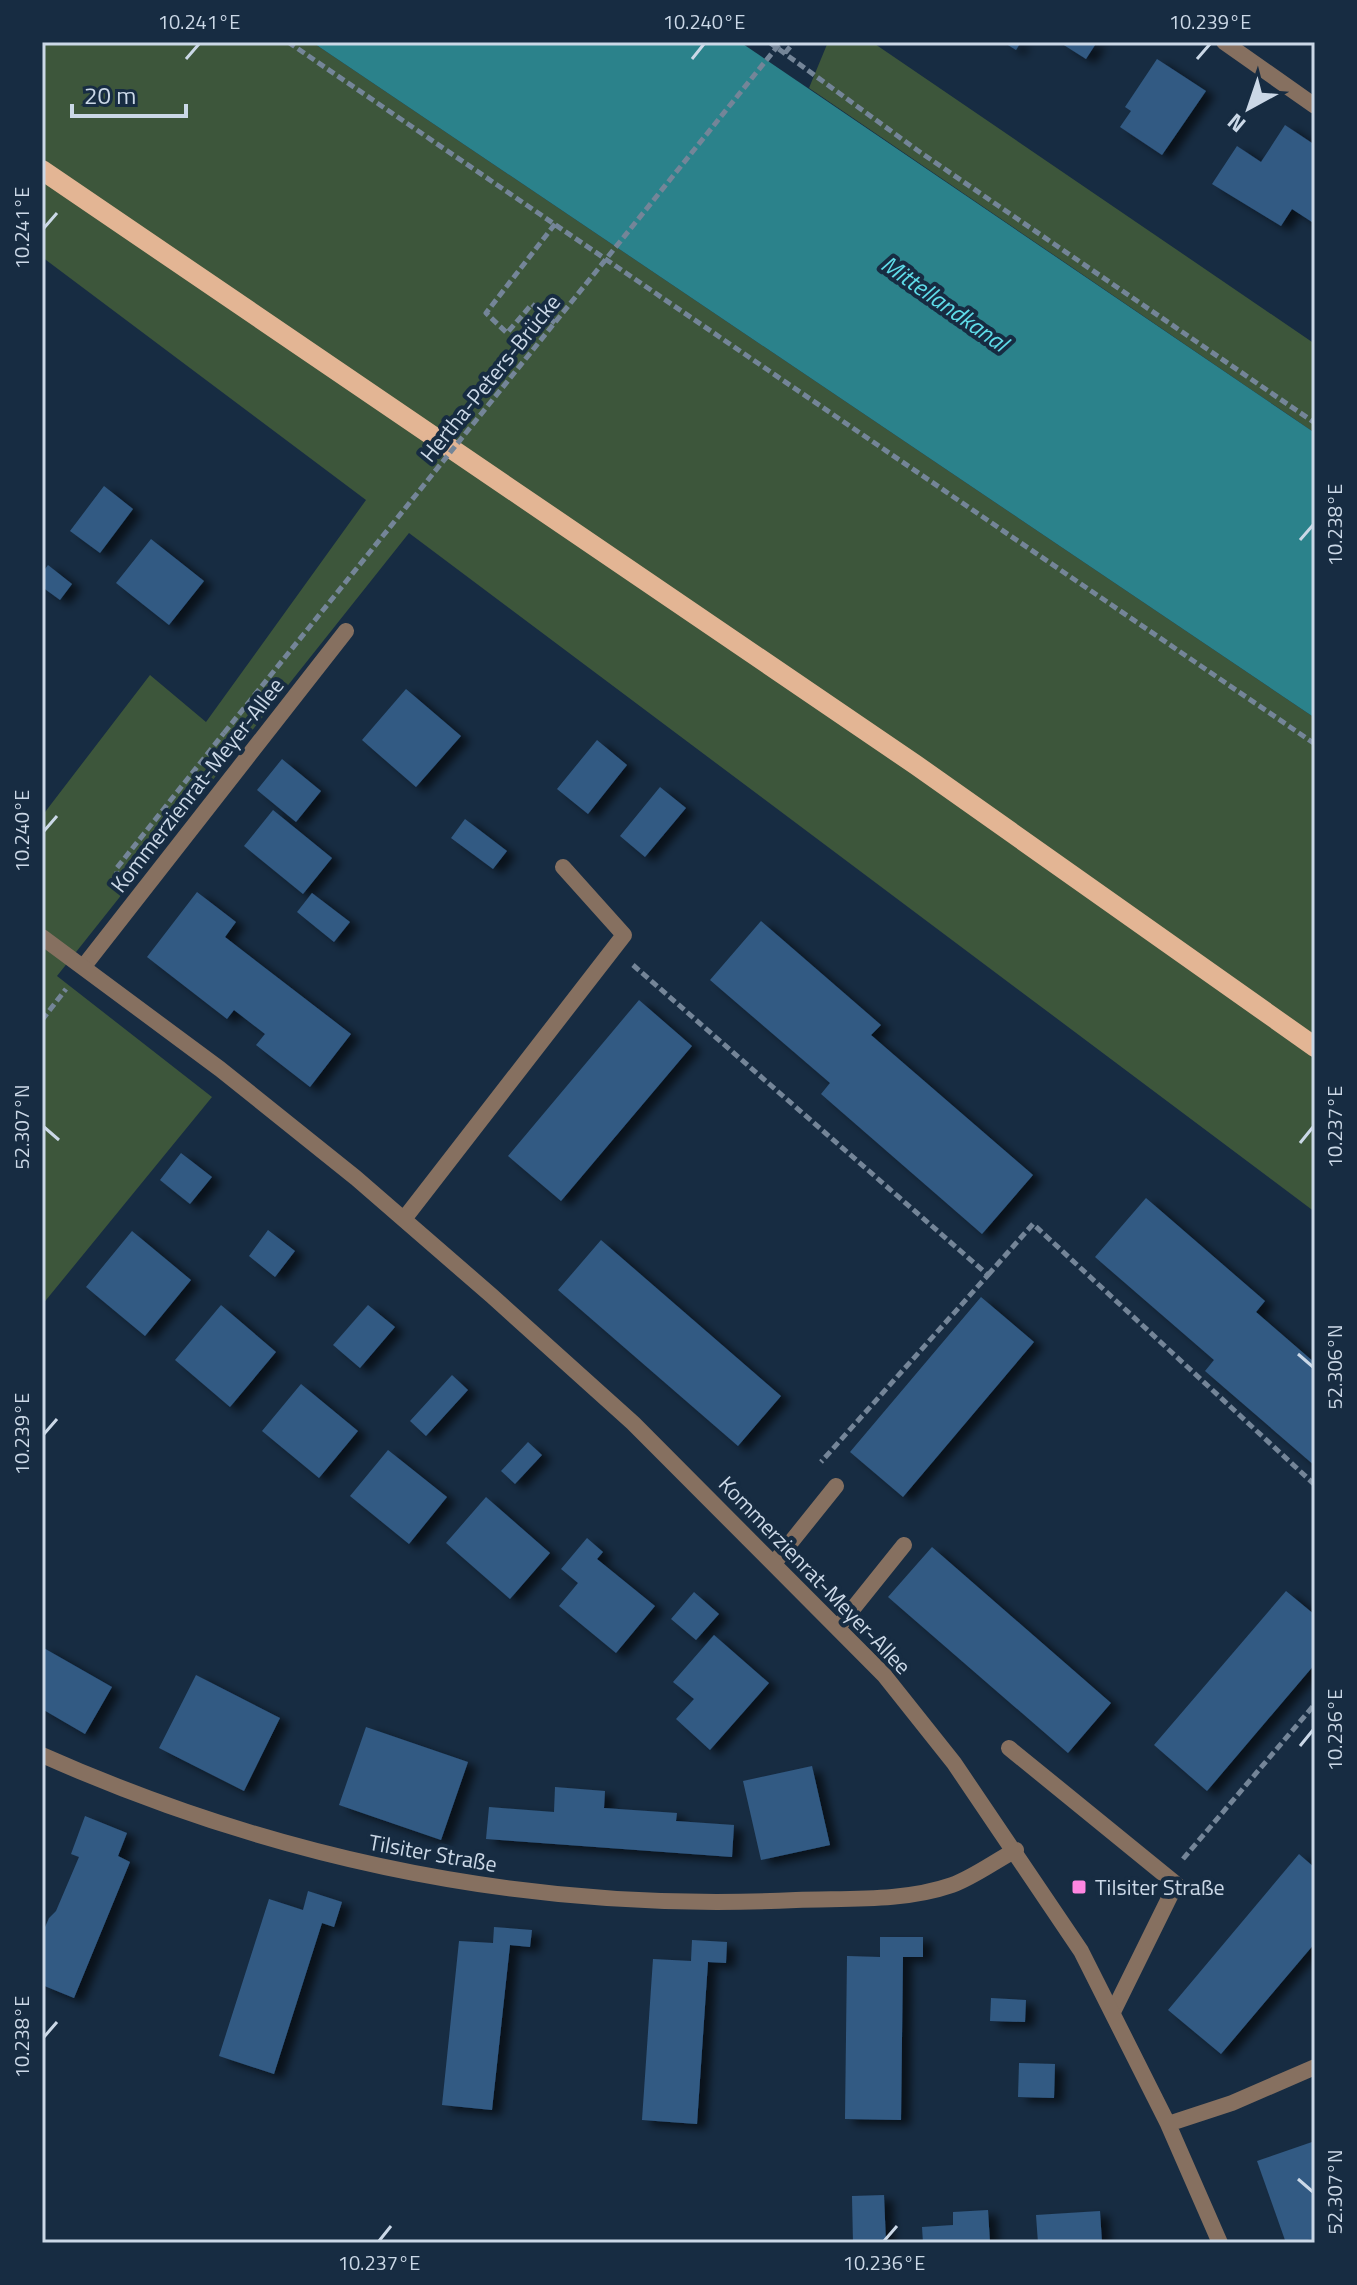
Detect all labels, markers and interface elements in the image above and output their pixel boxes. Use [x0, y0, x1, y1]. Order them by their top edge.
text: 10.241°E [158, 6, 240, 37]
text: 10.240°E [663, 6, 745, 37]
text: 10.239°E [1169, 6, 1251, 37]
scale bar [72, 68, 186, 118]
north arrow [1209, 68, 1289, 148]
text: 20 m [84, 77, 136, 113]
text: N [1219, 105, 1253, 141]
text: 10.241°E [6, 187, 37, 269]
water label: Mittellandkanal [874, 246, 1018, 362]
street label: Hertha-Peters-Brücke [411, 287, 569, 469]
text: 10.238°E [1319, 484, 1350, 566]
street label: Kommerzienrat-Meyer-Allee [102, 670, 292, 900]
text: 10.240°E [6, 790, 37, 872]
text: 52.307°N [6, 1084, 37, 1170]
text: 10.237°E [1319, 1086, 1350, 1168]
text: 52.306°N [1319, 1324, 1350, 1410]
text: 10.239°E [6, 1393, 37, 1475]
street label: Kommerzienrat-Meyer-Allee [711, 1468, 919, 1682]
text: 10.236°E [1319, 1689, 1350, 1771]
street label: Tilsiter Straße [366, 1825, 500, 1881]
place label: Tilsiter Straße [1095, 1870, 1225, 1904]
marker: Tilsiter Straße [1070, 1878, 1088, 1896]
text: 10.238°E [6, 1996, 37, 2078]
text: 52.307°N [1319, 2149, 1350, 2235]
text: 10.237°E [338, 2247, 420, 2278]
text: 10.236°E [843, 2247, 925, 2278]

